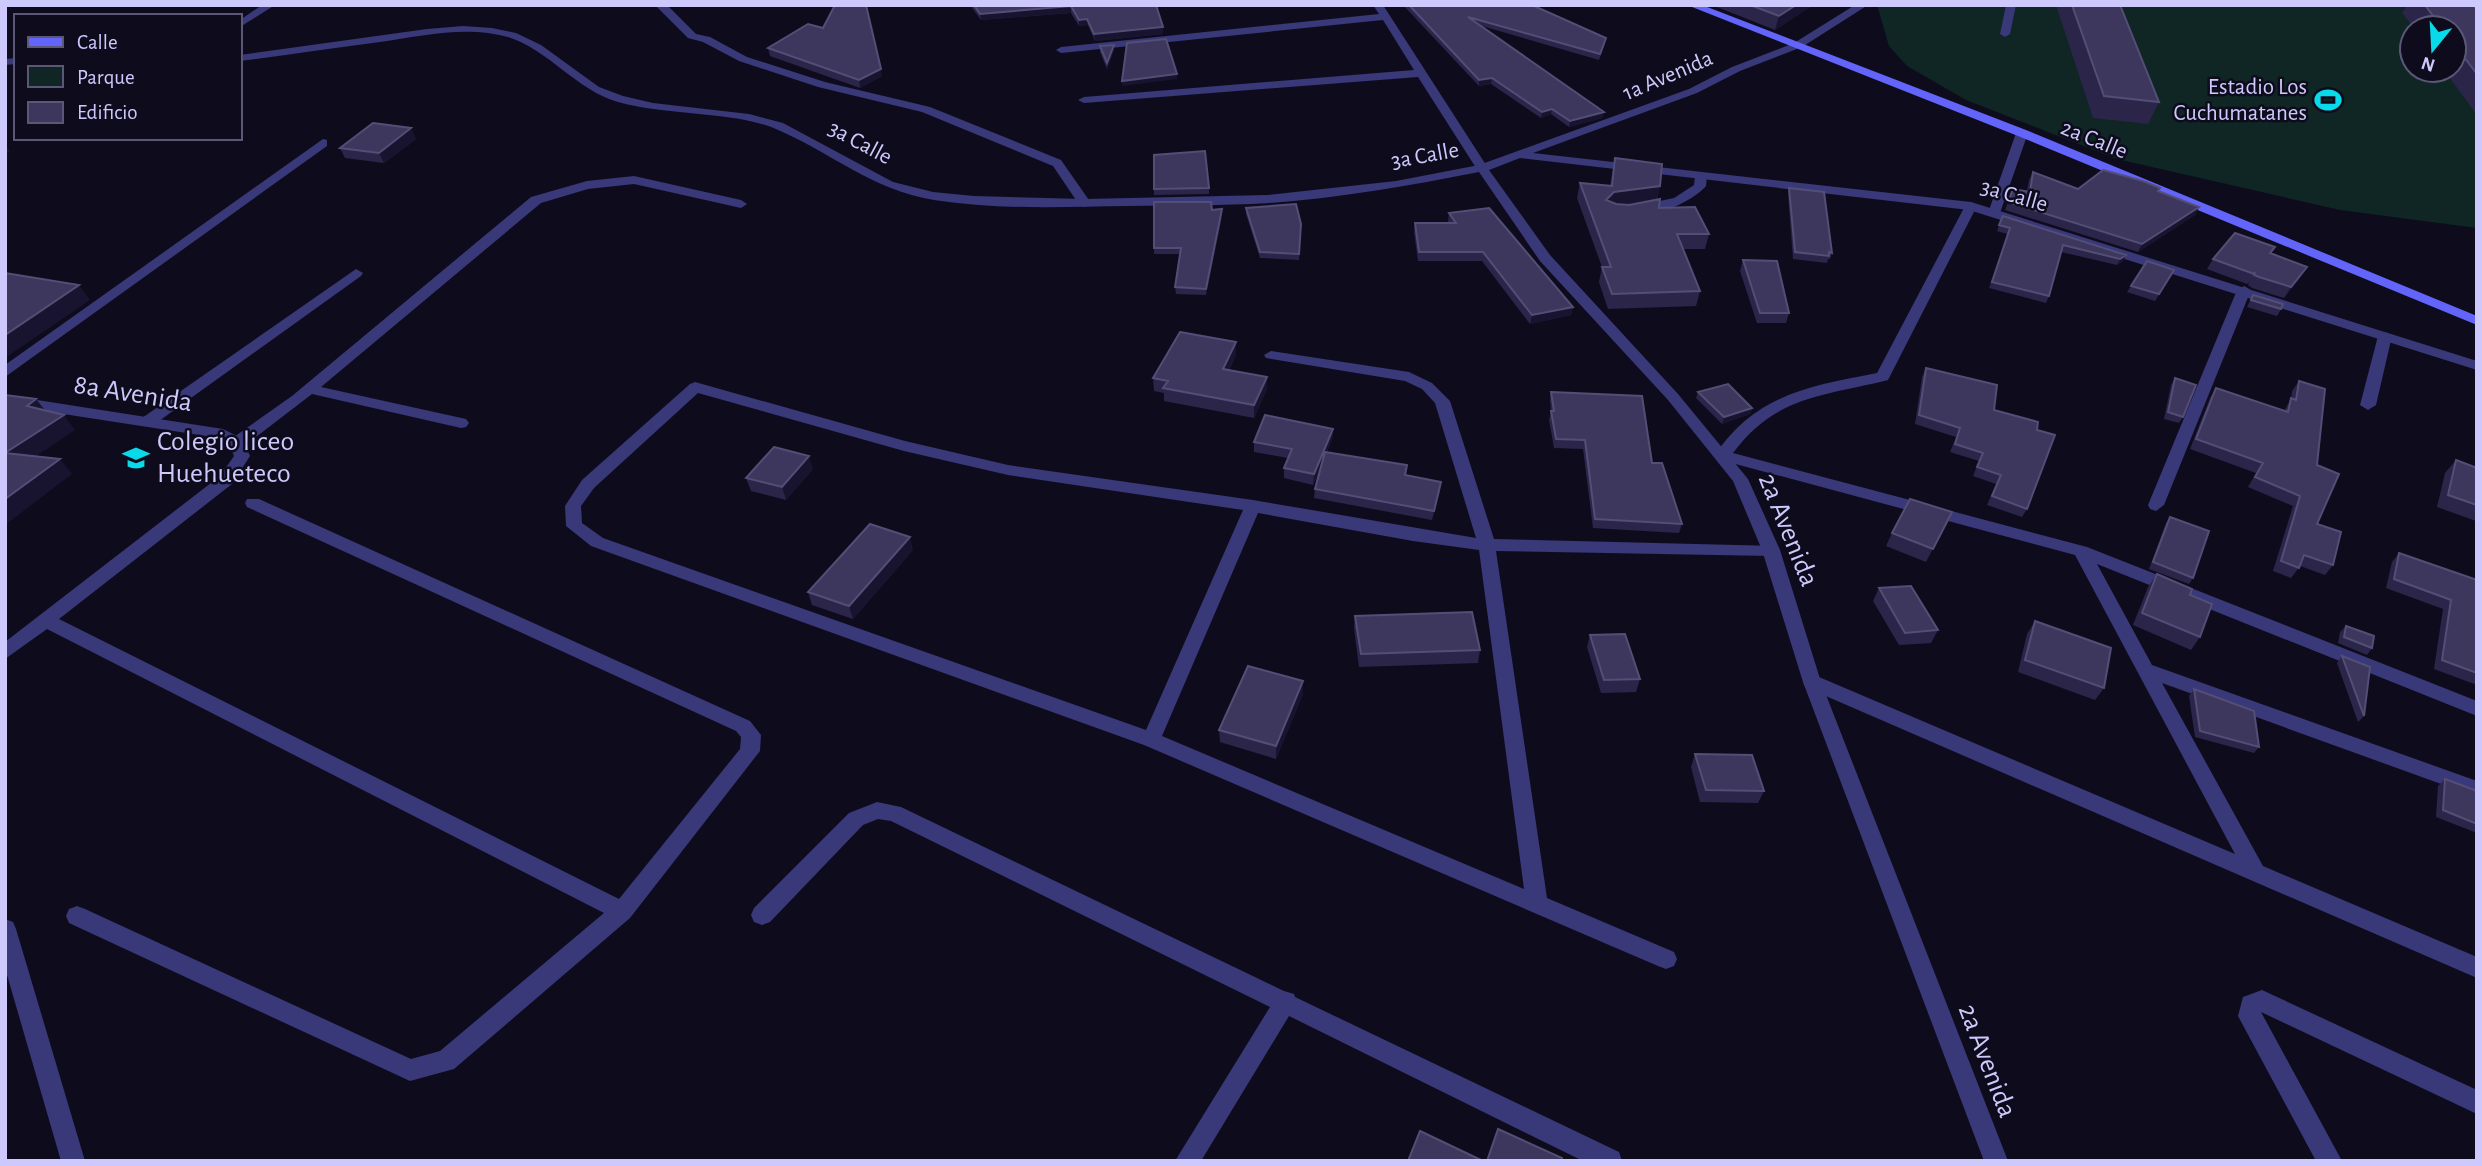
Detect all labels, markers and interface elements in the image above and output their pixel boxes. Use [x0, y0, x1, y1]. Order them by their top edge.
legend [14, 14, 242, 140]
north arrow [2398, 14, 2468, 84]
text: Calle [77, 32, 118, 53]
street label: 1a Avenida [1620, 47, 1716, 105]
text: N [2419, 53, 2437, 75]
text: Parque [77, 67, 135, 88]
place label: Estadio Los Cuchumatanes [2174, 76, 2307, 125]
sports icon: Estadio Los Cuchumatanes [2313, 85, 2343, 115]
text: Edificio [77, 102, 138, 123]
street label: 2a Calle [2058, 116, 2130, 164]
street label: 3a Calle [824, 117, 896, 169]
street label: 3a Calle [1389, 139, 1461, 173]
street label: 3a Calle [1978, 176, 2050, 216]
street label: 8a Avenida [72, 371, 194, 417]
place label: Colegio liceo Huehueteco [157, 428, 294, 488]
school or university icon: Colegio liceo Huehueteco [121, 443, 151, 473]
street label: 2a Avenida [1753, 470, 1823, 590]
street label: 2a Avenida [1953, 1000, 2021, 1122]

